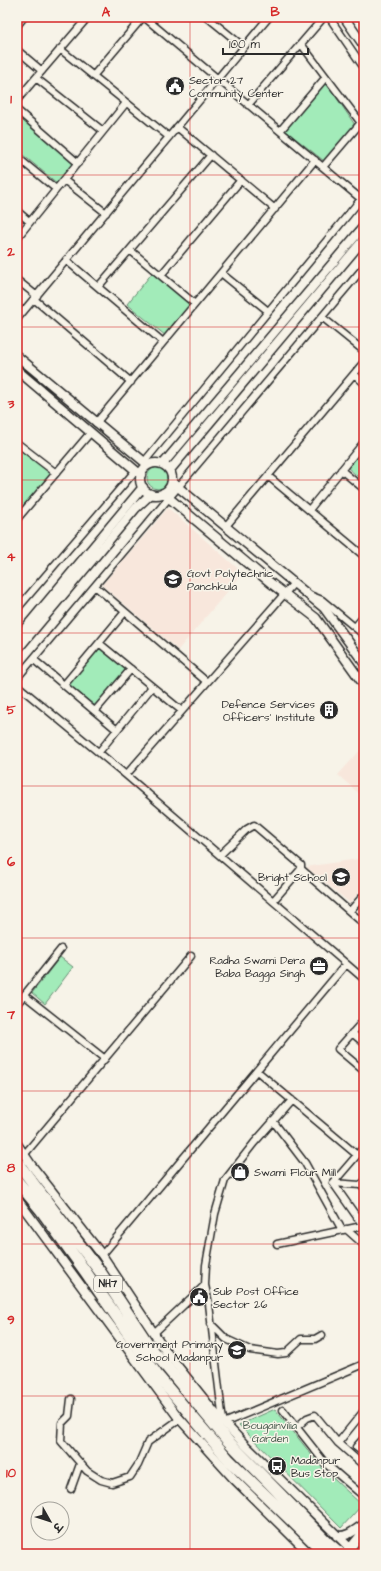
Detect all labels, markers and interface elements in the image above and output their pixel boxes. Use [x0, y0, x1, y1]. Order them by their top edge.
text: A [102, 3, 111, 21]
text: B [270, 3, 280, 21]
scale bar [223, 30, 308, 56]
text: 100 m [229, 36, 260, 53]
place label: Sector 27 Community Center [189, 73, 283, 102]
public building icon: Sector 27 Community Center [164, 75, 186, 97]
text: 1 [10, 90, 12, 108]
text: 2 [6, 243, 15, 261]
text: 3 [7, 395, 15, 413]
text: 4 [7, 548, 16, 566]
place label: Govt Polytechnic Panchkula [187, 566, 273, 594]
school or university icon: Govt Polytechnic Panchkula [162, 568, 184, 590]
place label: Defence Services Officers' Institute [222, 697, 315, 725]
building icon: Defence Services Officers' Institute [318, 699, 340, 721]
text: 5 [6, 701, 16, 719]
text: 6 [7, 853, 16, 871]
school or university icon: Bright School [330, 866, 352, 888]
place label: Bright School [258, 870, 327, 886]
place label: Radha Swami Dera Baba Bagga Singh [210, 953, 306, 982]
office icon: Radha Swami Dera Baba Bagga Singh [308, 955, 330, 977]
text: 7 [6, 1006, 16, 1024]
text: 8 [7, 1159, 16, 1177]
shop icon: Swami Flour Mill [229, 1161, 251, 1183]
place label: Swami Flour Mill [254, 1165, 336, 1180]
road number: NH7 [94, 1276, 122, 1292]
place label: Sub Post Office Sector 26 [213, 1284, 299, 1312]
public building icon: Sub Post Office Sector 26 [188, 1286, 210, 1308]
text: 9 [7, 1311, 15, 1329]
place label: Government Primary School Madanpur [116, 1337, 223, 1365]
school or university icon: Government Primary School Madanpur [226, 1339, 248, 1361]
park label: Bougainvilia Garden [243, 1418, 298, 1446]
place label: Madanpur Bus Stop [291, 1453, 340, 1481]
bus stop icon: Madanpur Bus Stop [266, 1455, 288, 1477]
text: 10 [6, 1464, 17, 1482]
north arrow [30, 1501, 70, 1541]
text: उ [48, 1519, 66, 1536]

